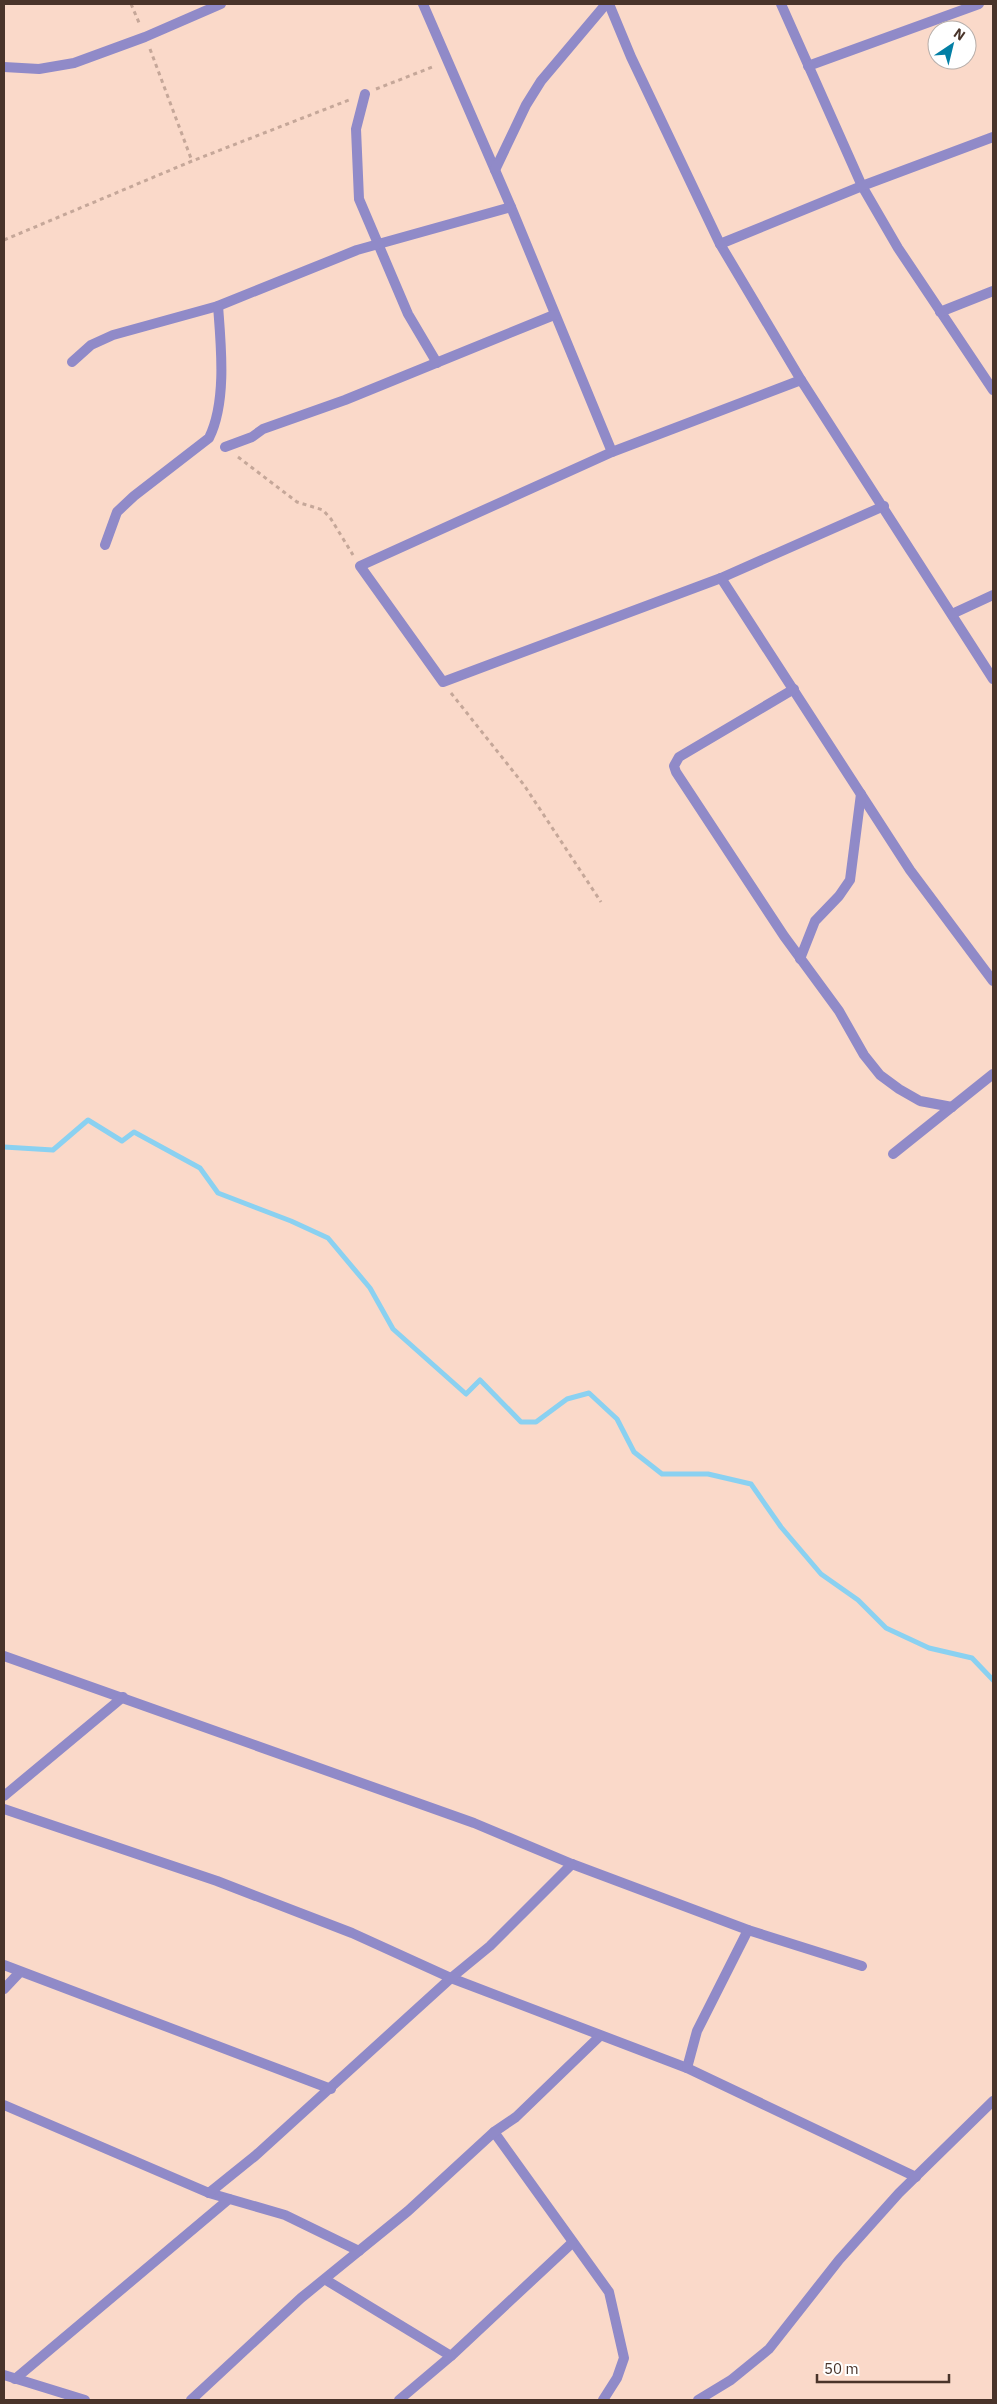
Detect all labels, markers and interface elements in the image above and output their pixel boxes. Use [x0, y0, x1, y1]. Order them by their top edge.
north arrow [927, 20, 977, 70]
text: N [950, 24, 969, 45]
scale bar [817, 2352, 950, 2384]
text: 50 m [824, 2359, 859, 2378]

